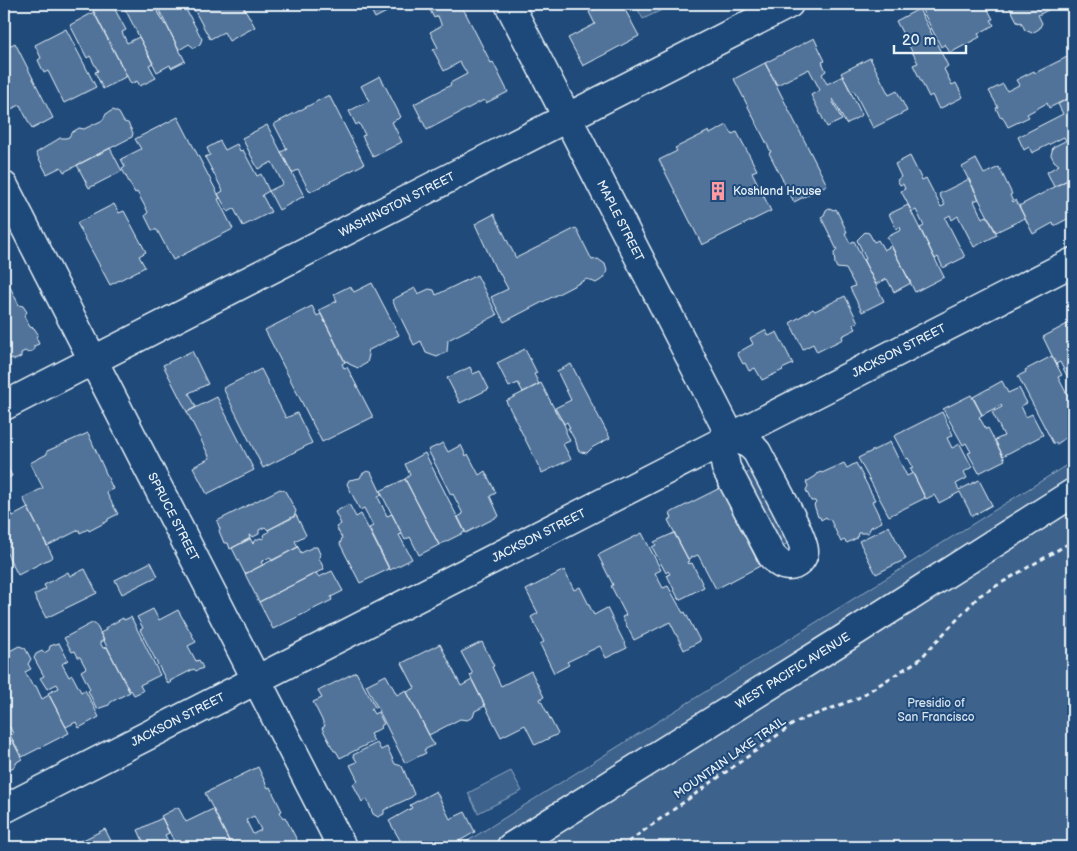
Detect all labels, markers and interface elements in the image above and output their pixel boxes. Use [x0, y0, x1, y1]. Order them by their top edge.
scale bar [894, 22, 967, 54]
text: 20 m [902, 31, 936, 50]
street label: WASHINGTON STREET [337, 169, 458, 241]
street label: MAPLE STREET [593, 178, 647, 265]
building icon: Koshland House [707, 180, 729, 202]
place label: Koshland House [733, 184, 821, 199]
street label: JACKSON STREET [850, 321, 949, 381]
street label: SPRUCE STREET [144, 470, 202, 564]
street label: JACKSON STREET [490, 506, 589, 566]
street label: WEST PACIFIC AVENUE [733, 630, 853, 712]
street label: JACKSON STREET [129, 690, 228, 750]
park label: Presidio of San Francisco [897, 696, 975, 725]
street label: MOUNTAIN LAKE TRAIL [671, 714, 789, 802]

